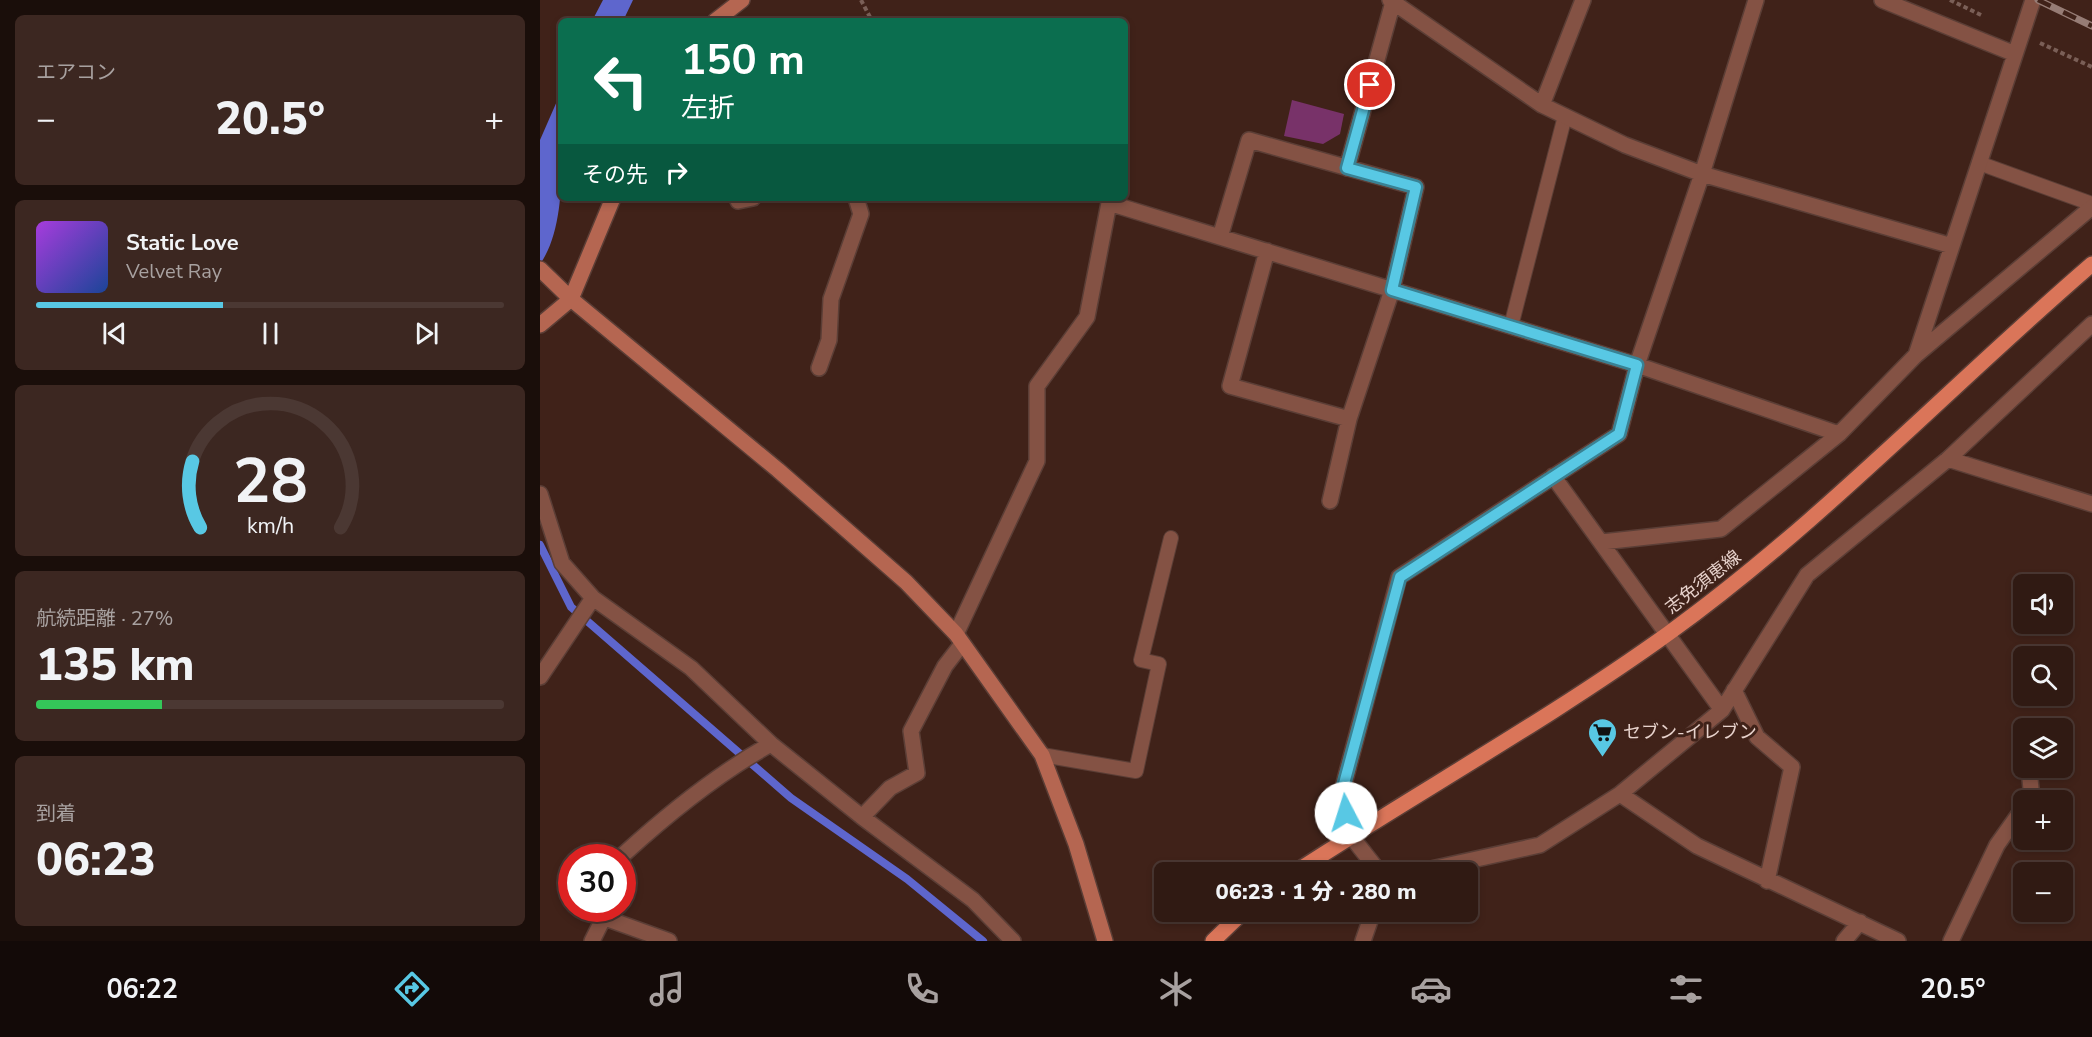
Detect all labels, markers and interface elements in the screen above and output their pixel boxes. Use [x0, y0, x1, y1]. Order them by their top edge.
text: 150 m [681, 32, 805, 89]
icon: left [582, 42, 660, 120]
text: エアコン [36, 59, 116, 86]
pin [1344, 59, 1395, 110]
icon: arrive [1353, 68, 1386, 101]
text: 20.5° [215, 89, 325, 150]
text: 左折 [681, 90, 735, 127]
text: − [36, 97, 56, 142]
text: + [484, 97, 504, 142]
icon: right [660, 156, 693, 189]
text: その先 [582, 160, 648, 190]
text: Static Love [126, 228, 239, 258]
text: Velvet Ray [126, 258, 222, 285]
icon: previous [98, 317, 131, 350]
icon: pause [254, 317, 287, 350]
icon: next [410, 317, 443, 350]
text: 28 [233, 439, 307, 524]
text: km/h [246, 511, 294, 541]
street label: 志免須恵線 [1660, 545, 1746, 619]
map controls [2013, 574, 2073, 922]
button: sound [2013, 574, 2073, 634]
text: 航続距離 · 27% [36, 605, 173, 632]
text: 135 km [36, 635, 195, 696]
button: search [2013, 646, 2073, 706]
supermarket icon: セブン-イレブン [1586, 716, 1618, 758]
button: layers [2013, 718, 2073, 778]
place label: セブン-イレブン [1623, 720, 1757, 744]
position arrow [1314, 781, 1378, 845]
button: + [2013, 790, 2073, 850]
text: 到着 [36, 800, 76, 827]
text: 06:23 [36, 830, 156, 891]
speed limit sign: 30 [558, 844, 636, 922]
button: − [2013, 862, 2073, 922]
text: 06:23 · 1 分 · 280 m [1215, 877, 1417, 907]
icon: directions [391, 968, 433, 1010]
icon: music [646, 968, 688, 1010]
icon: phone [901, 968, 943, 1010]
icon: climate [1155, 968, 1197, 1010]
icon: car [1410, 968, 1452, 1010]
icon: filters [1665, 968, 1707, 1010]
text: 06:22 [106, 971, 178, 1008]
text: 20.5° [1920, 971, 1985, 1008]

